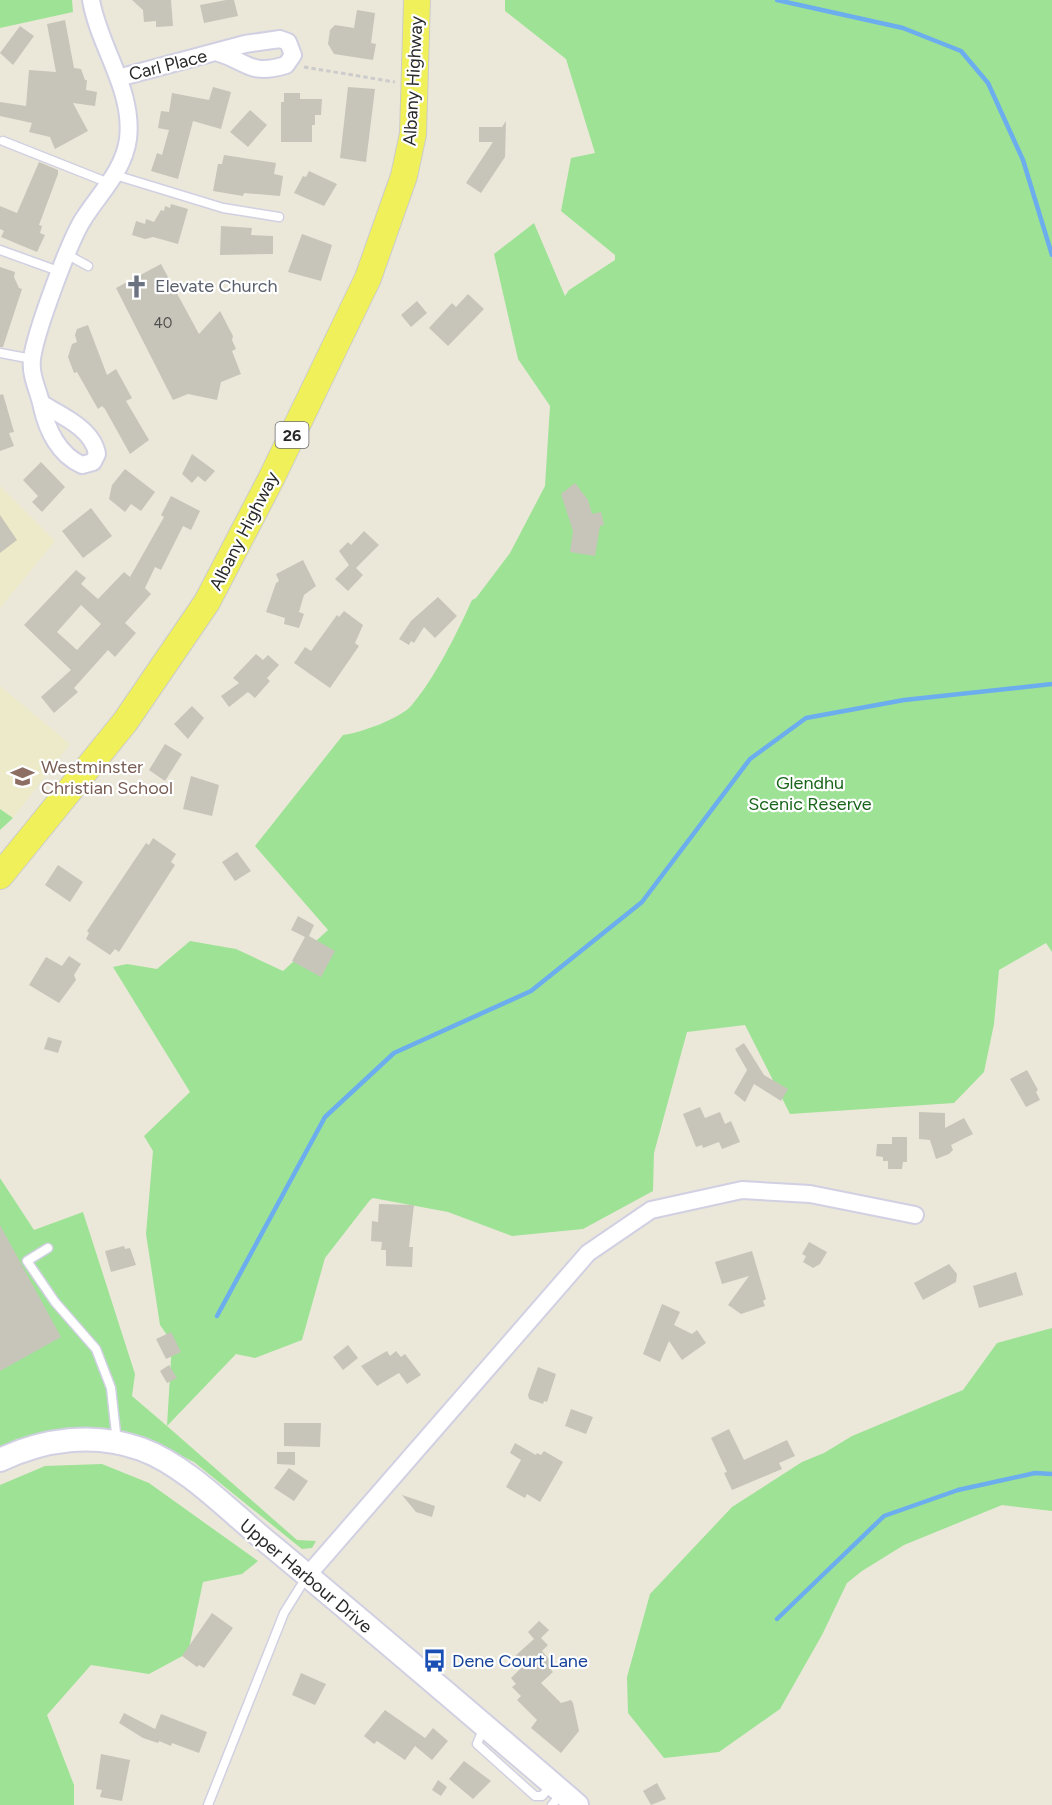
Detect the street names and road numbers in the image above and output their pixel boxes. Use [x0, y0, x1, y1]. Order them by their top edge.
street label: Albany Highway [399, 15, 427, 147]
street label: Carl Place [127, 45, 210, 85]
road number: 26 [276, 422, 308, 448]
street label: Albany Highway [205, 467, 284, 594]
street label: Upper Harbour Drive [235, 1514, 377, 1638]

